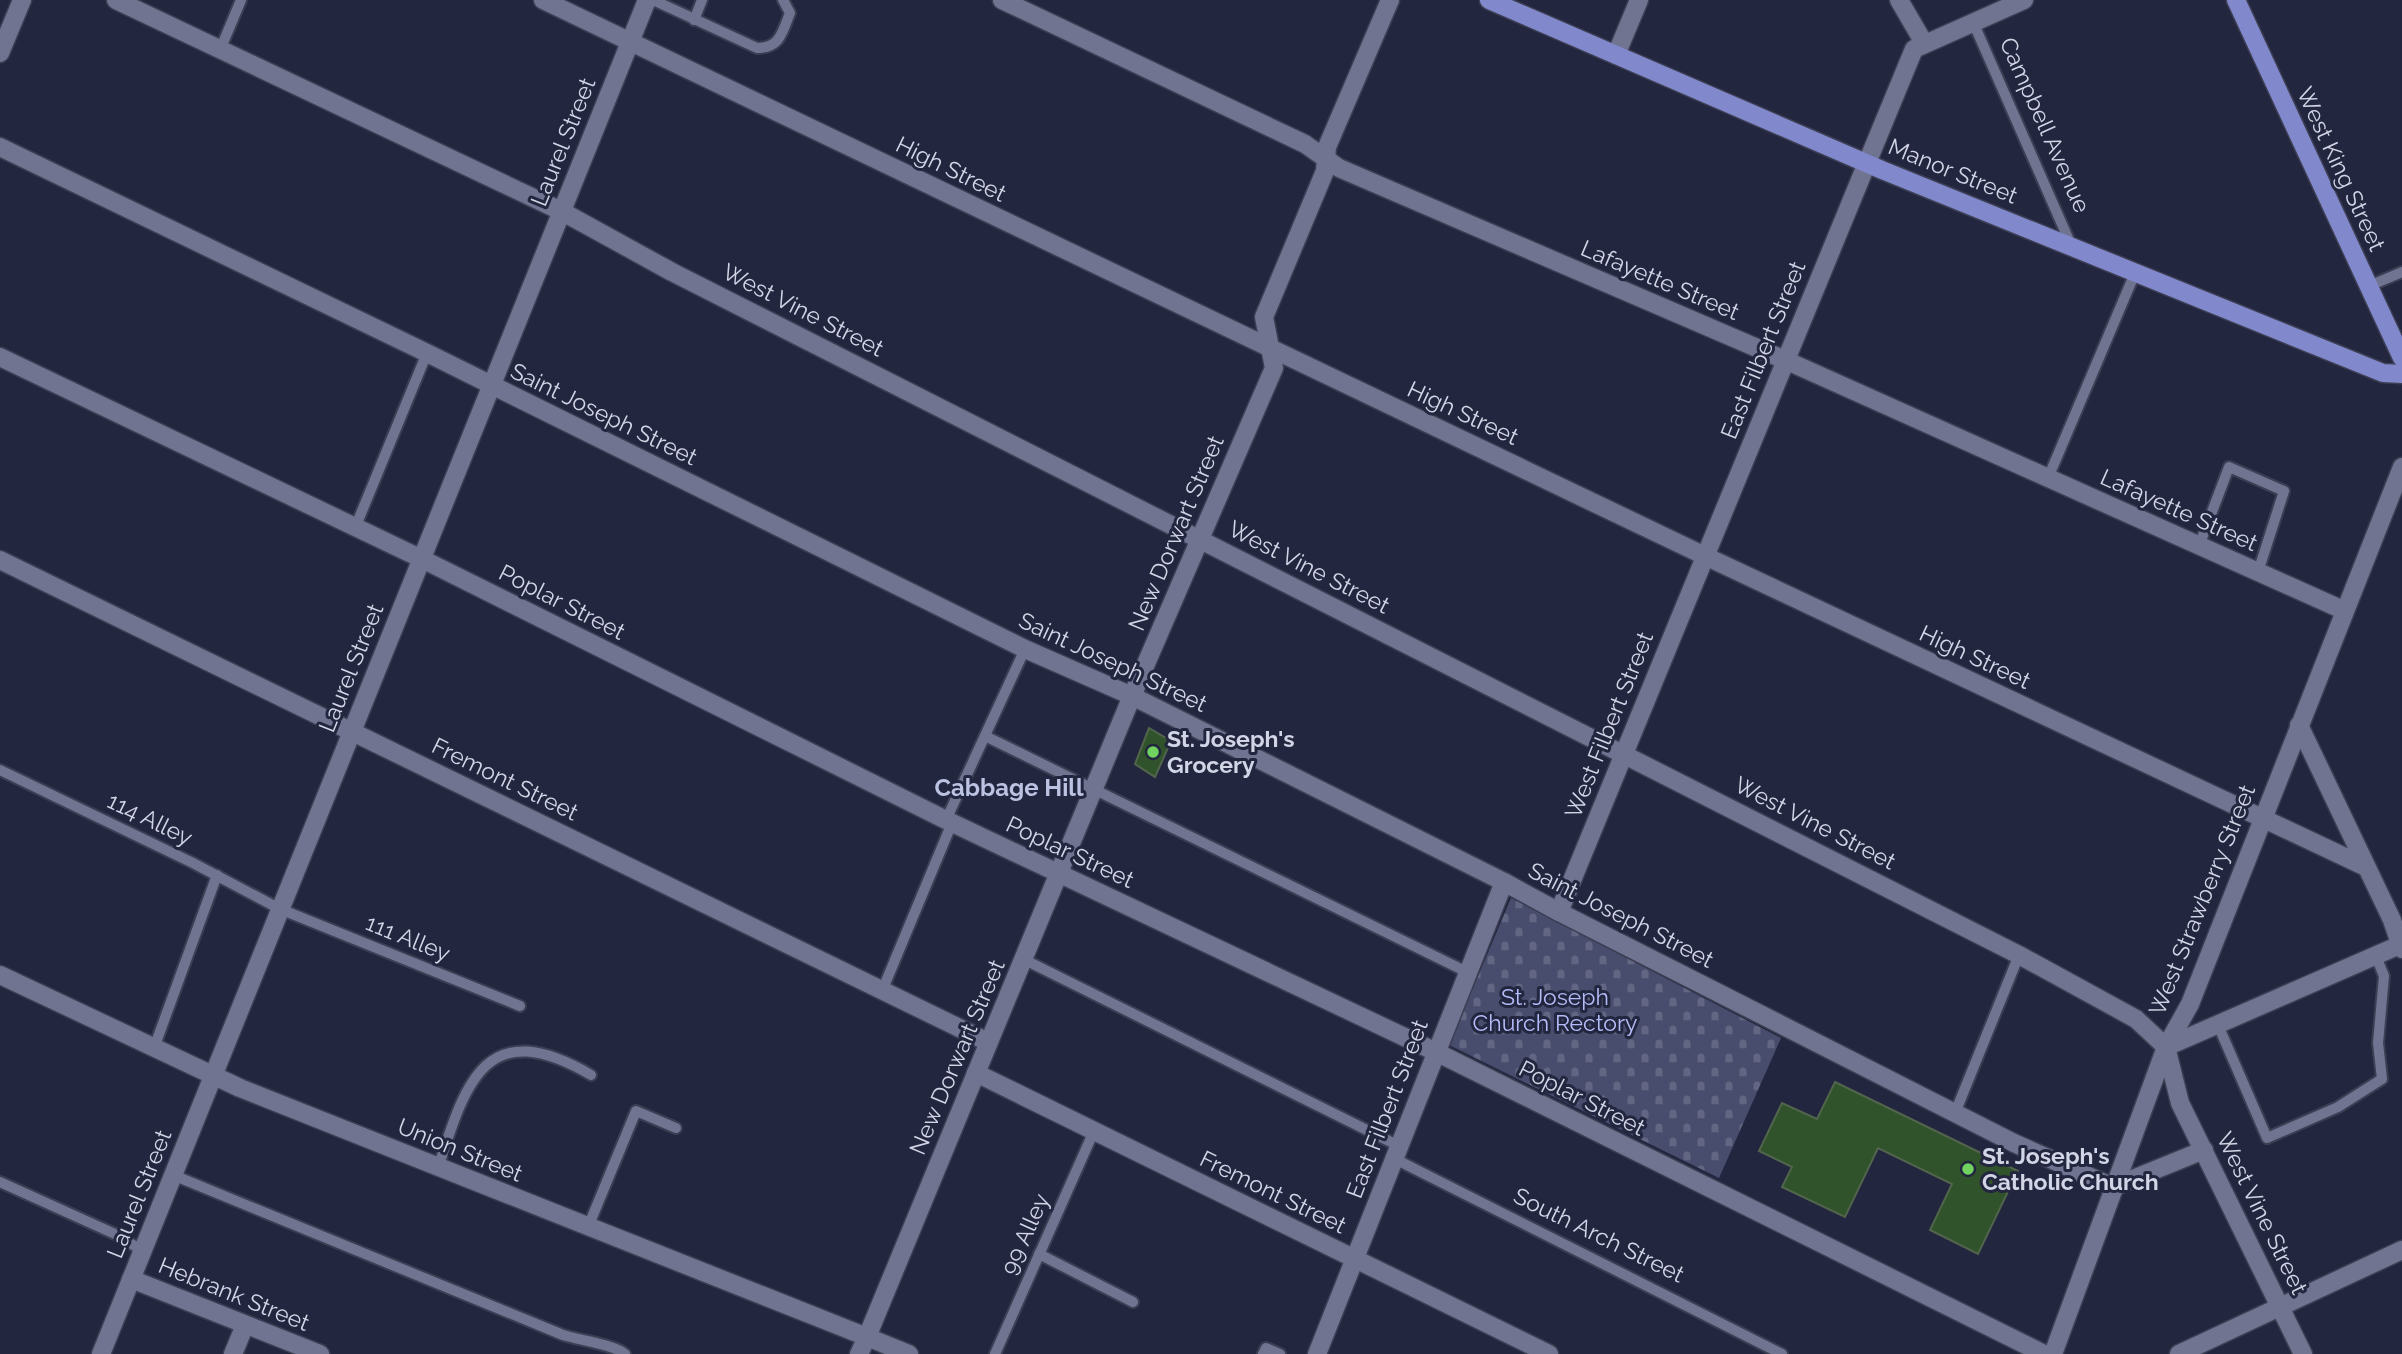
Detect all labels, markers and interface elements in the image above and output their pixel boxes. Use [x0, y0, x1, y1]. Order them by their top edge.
street label: Campbell Avenue [1995, 33, 2096, 217]
street label: Laurel Street [525, 73, 601, 210]
street label: West King Street [2292, 83, 2391, 255]
street label: High Street [892, 130, 1011, 207]
street label: Manor Street [1885, 132, 2022, 209]
street label: Lafayette Street [1577, 234, 1744, 325]
street label: West Vine Street [718, 257, 889, 362]
street label: East Filbert Street [1715, 257, 1811, 443]
street label: Saint Joseph Street [507, 357, 702, 471]
street label: High Street [1403, 375, 1523, 450]
street label: New Dorwart Street [1122, 431, 1229, 634]
street label: Lafayette Street [2096, 463, 2262, 556]
street label: West Vine Street [1224, 514, 1395, 619]
street label: Poplar Street [495, 558, 630, 645]
street label: Laurel Street [313, 599, 389, 736]
street label: Saint Joseph Street [1015, 606, 1212, 717]
street label: High Street [1915, 619, 2035, 694]
street label: West Filbert Street [1559, 627, 1658, 822]
place label: St. Joseph's Grocery [1167, 725, 1295, 778]
street label: Fremont Street [428, 731, 583, 826]
marker: St. Joseph's Grocery [1145, 744, 1161, 760]
street label: West Vine Street [1730, 770, 1901, 875]
district label: Cabbage Hill [934, 773, 1084, 802]
street label: West Strawberry Street [2143, 780, 2260, 1019]
street label: 114 Alley [103, 786, 197, 851]
street label: Poplar Street [1002, 810, 1139, 893]
street label: Saint Joseph Street [1524, 856, 1719, 973]
street label: 111 Alley [362, 908, 454, 967]
street label: New Dorwart Street [903, 955, 1010, 1158]
park label: St. Joseph Church Rectory [1473, 983, 1637, 1036]
street label: East Filbert Street [1340, 1015, 1433, 1202]
street label: Poplar Street [1515, 1054, 1650, 1141]
street label: Union Street [394, 1112, 527, 1187]
street label: Laurel Street [101, 1125, 177, 1262]
street label: West Vine Street [2211, 1127, 2314, 1299]
place label: St. Joseph's Catholic Church [1982, 1142, 2159, 1195]
street label: Fremont Street [1196, 1144, 1351, 1239]
marker: St. Joseph's Catholic Church [1960, 1161, 1976, 1177]
street label: South Arch Street [1509, 1182, 1689, 1288]
street label: 99 Alley [995, 1189, 1054, 1278]
street label: Hebrank Street [155, 1251, 314, 1336]

